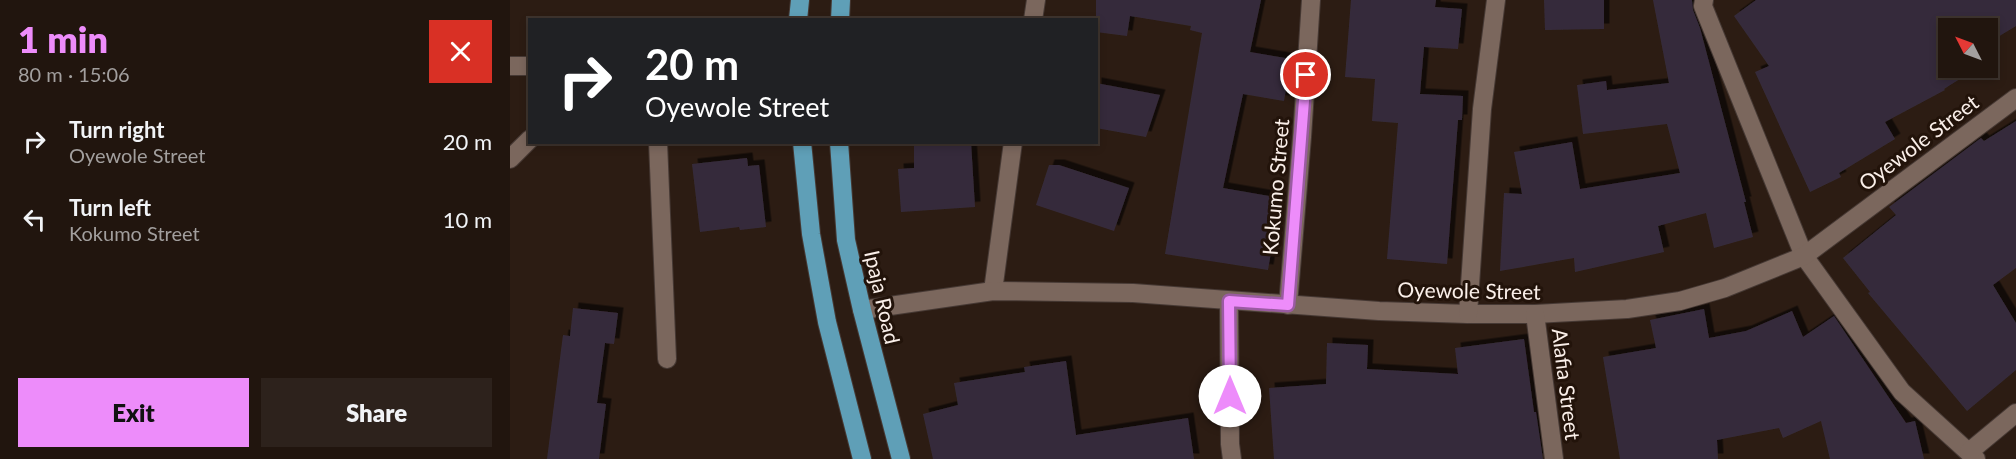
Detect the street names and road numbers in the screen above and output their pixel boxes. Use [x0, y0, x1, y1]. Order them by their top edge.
street label: Oyewole Street [1853, 89, 1983, 195]
street label: Kokumo Street [1257, 117, 1293, 256]
street label: Ipaja Road [860, 248, 906, 346]
street label: Oyewole Street [1397, 276, 1541, 304]
street label: Alafia Street [1548, 327, 1586, 442]

